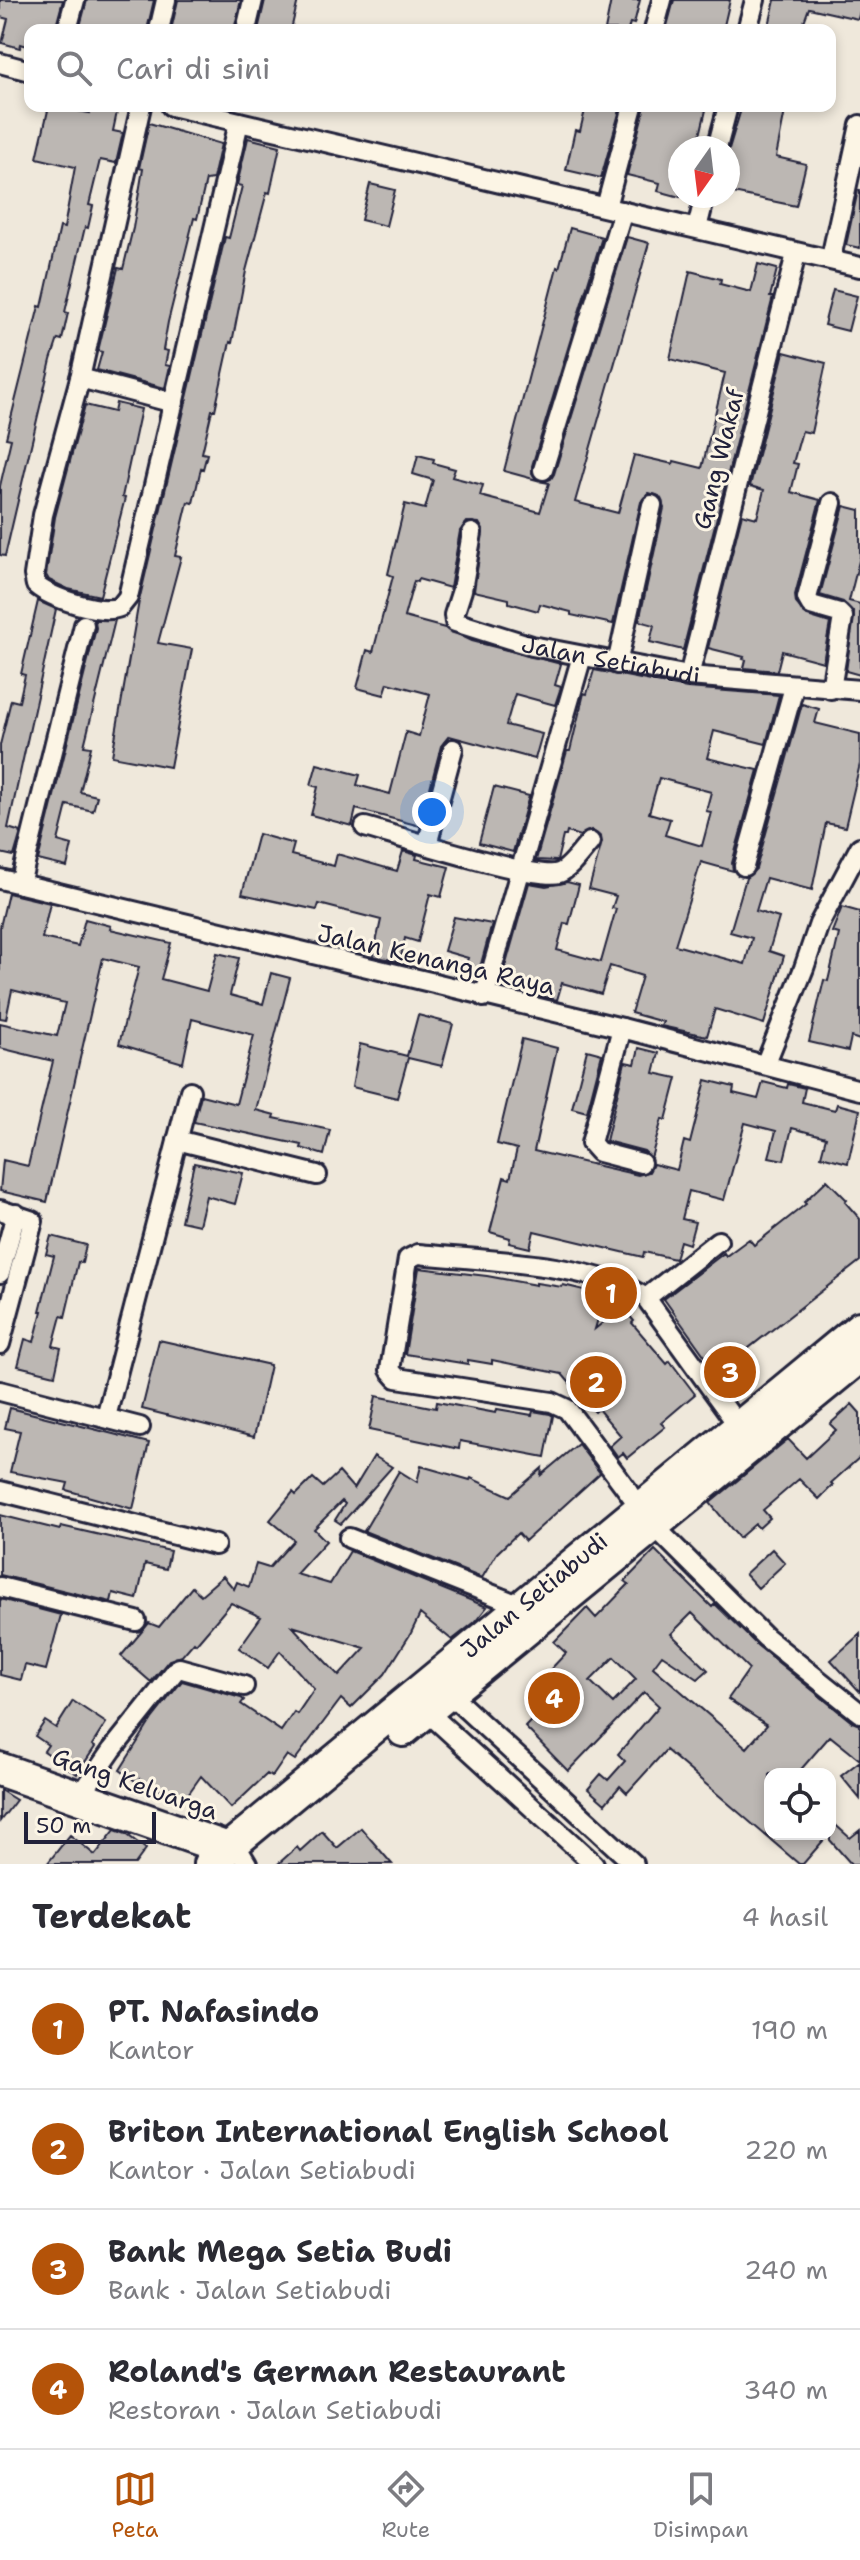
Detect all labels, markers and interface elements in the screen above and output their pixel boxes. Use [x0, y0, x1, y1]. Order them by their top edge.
search box [24, 24, 836, 112]
icon: search [52, 46, 96, 90]
text: Cari di sini [116, 48, 271, 89]
north arrow [668, 136, 740, 208]
street label: Gang Wakaf [686, 384, 752, 533]
street label: Jalan Setiabudi [517, 628, 701, 693]
your location [412, 792, 452, 832]
street label: Jalan Kenanga Raya [314, 917, 558, 1003]
pin: 1 [585, 1263, 637, 1323]
pin: 3 [704, 1342, 756, 1402]
pin: 2 [570, 1352, 622, 1412]
street label: Jalan Setiabudi [454, 1525, 615, 1666]
pin: 4 [528, 1668, 580, 1728]
street label: Gang Keluarga [48, 1741, 222, 1827]
map controls [764, 1768, 836, 1840]
button: locate [764, 1768, 836, 1840]
scale bar [24, 1808, 156, 1844]
text: 50 m [36, 1811, 91, 1840]
text: Terdekat [32, 1893, 191, 1939]
text: 4 hasil [742, 1899, 828, 1934]
text: PT. Nafasindo [108, 1991, 319, 2032]
text: 1 [52, 2012, 64, 2047]
text: 190 m [751, 2012, 828, 2047]
text: Kantor [108, 2032, 194, 2067]
text: Briton International English School [108, 2111, 669, 2152]
text: 2 [49, 2132, 67, 2167]
text: 220 m [744, 2132, 828, 2167]
text: Kantor · Jalan Setiabudi [108, 2152, 416, 2187]
text: Bank Mega Setia Budi [108, 2231, 452, 2272]
text: 3 [49, 2252, 67, 2287]
text: 240 m [744, 2252, 828, 2287]
text: Bank · Jalan Setiabudi [108, 2272, 392, 2307]
text: Roland's German Restaurant [108, 2351, 566, 2392]
text: 4 [49, 2372, 67, 2407]
text: 340 m [743, 2372, 828, 2407]
text: Restoran · Jalan Setiabudi [108, 2392, 442, 2427]
tab: Peta [112, 2467, 158, 2544]
tab: Rute [381, 2467, 430, 2544]
tab: Disimpan [653, 2467, 748, 2544]

